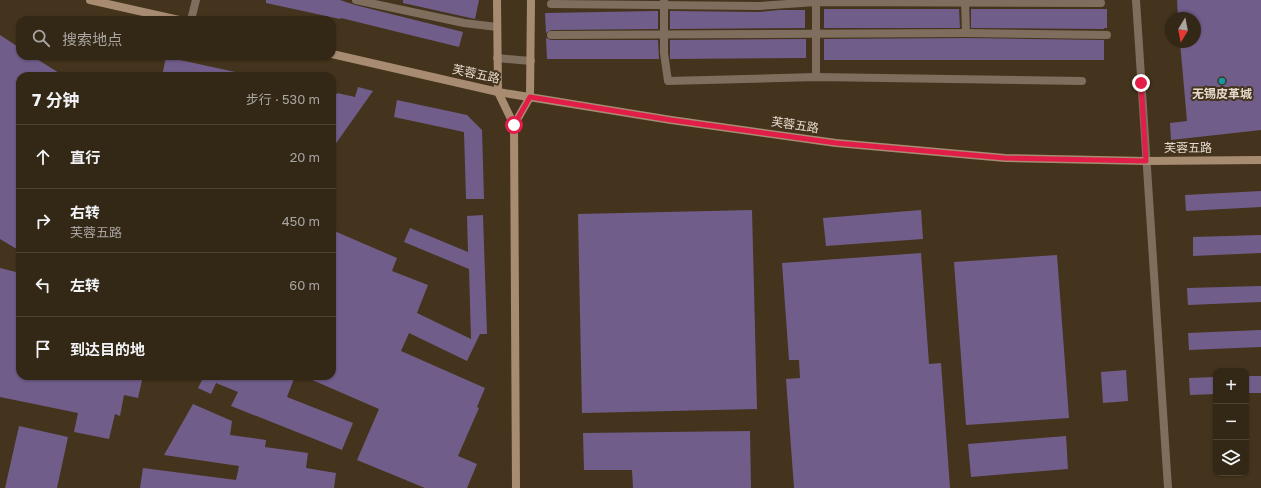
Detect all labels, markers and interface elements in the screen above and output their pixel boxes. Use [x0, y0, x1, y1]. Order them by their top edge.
north arrow [1165, 12, 1201, 48]
search box [16, 16, 336, 60]
icon: search [30, 27, 52, 49]
text: 搜索地点 [62, 30, 122, 48]
street label: 芙蓉五路 [451, 61, 501, 86]
route end [1132, 74, 1150, 92]
marker: 无锡皮革城 [1217, 76, 1227, 86]
place label: 无锡皮革城 [1192, 86, 1252, 101]
text: 7 分钟 [32, 89, 80, 110]
text: 步行 · 530 m [246, 91, 320, 107]
street label: 芙蓉五路 [770, 114, 820, 135]
route start [505, 116, 523, 134]
street label: 芙蓉五路 [1164, 140, 1212, 155]
icon: ahead [32, 146, 54, 168]
text: 直行 [70, 148, 100, 166]
text: 20 m [290, 149, 320, 165]
text: 右转 [70, 203, 100, 221]
icon: right [32, 210, 54, 232]
text: 450 m [282, 213, 320, 229]
text: 芙蓉五路 [70, 224, 122, 240]
icon: left [32, 274, 54, 296]
text: 左转 [70, 276, 100, 294]
text: 60 m [289, 277, 320, 293]
icon: arrive [32, 338, 54, 360]
text: 到达目的地 [70, 340, 145, 358]
map controls [1213, 368, 1249, 476]
button: + [1213, 368, 1249, 404]
button: − [1213, 404, 1249, 440]
button: layers [1213, 440, 1249, 476]

